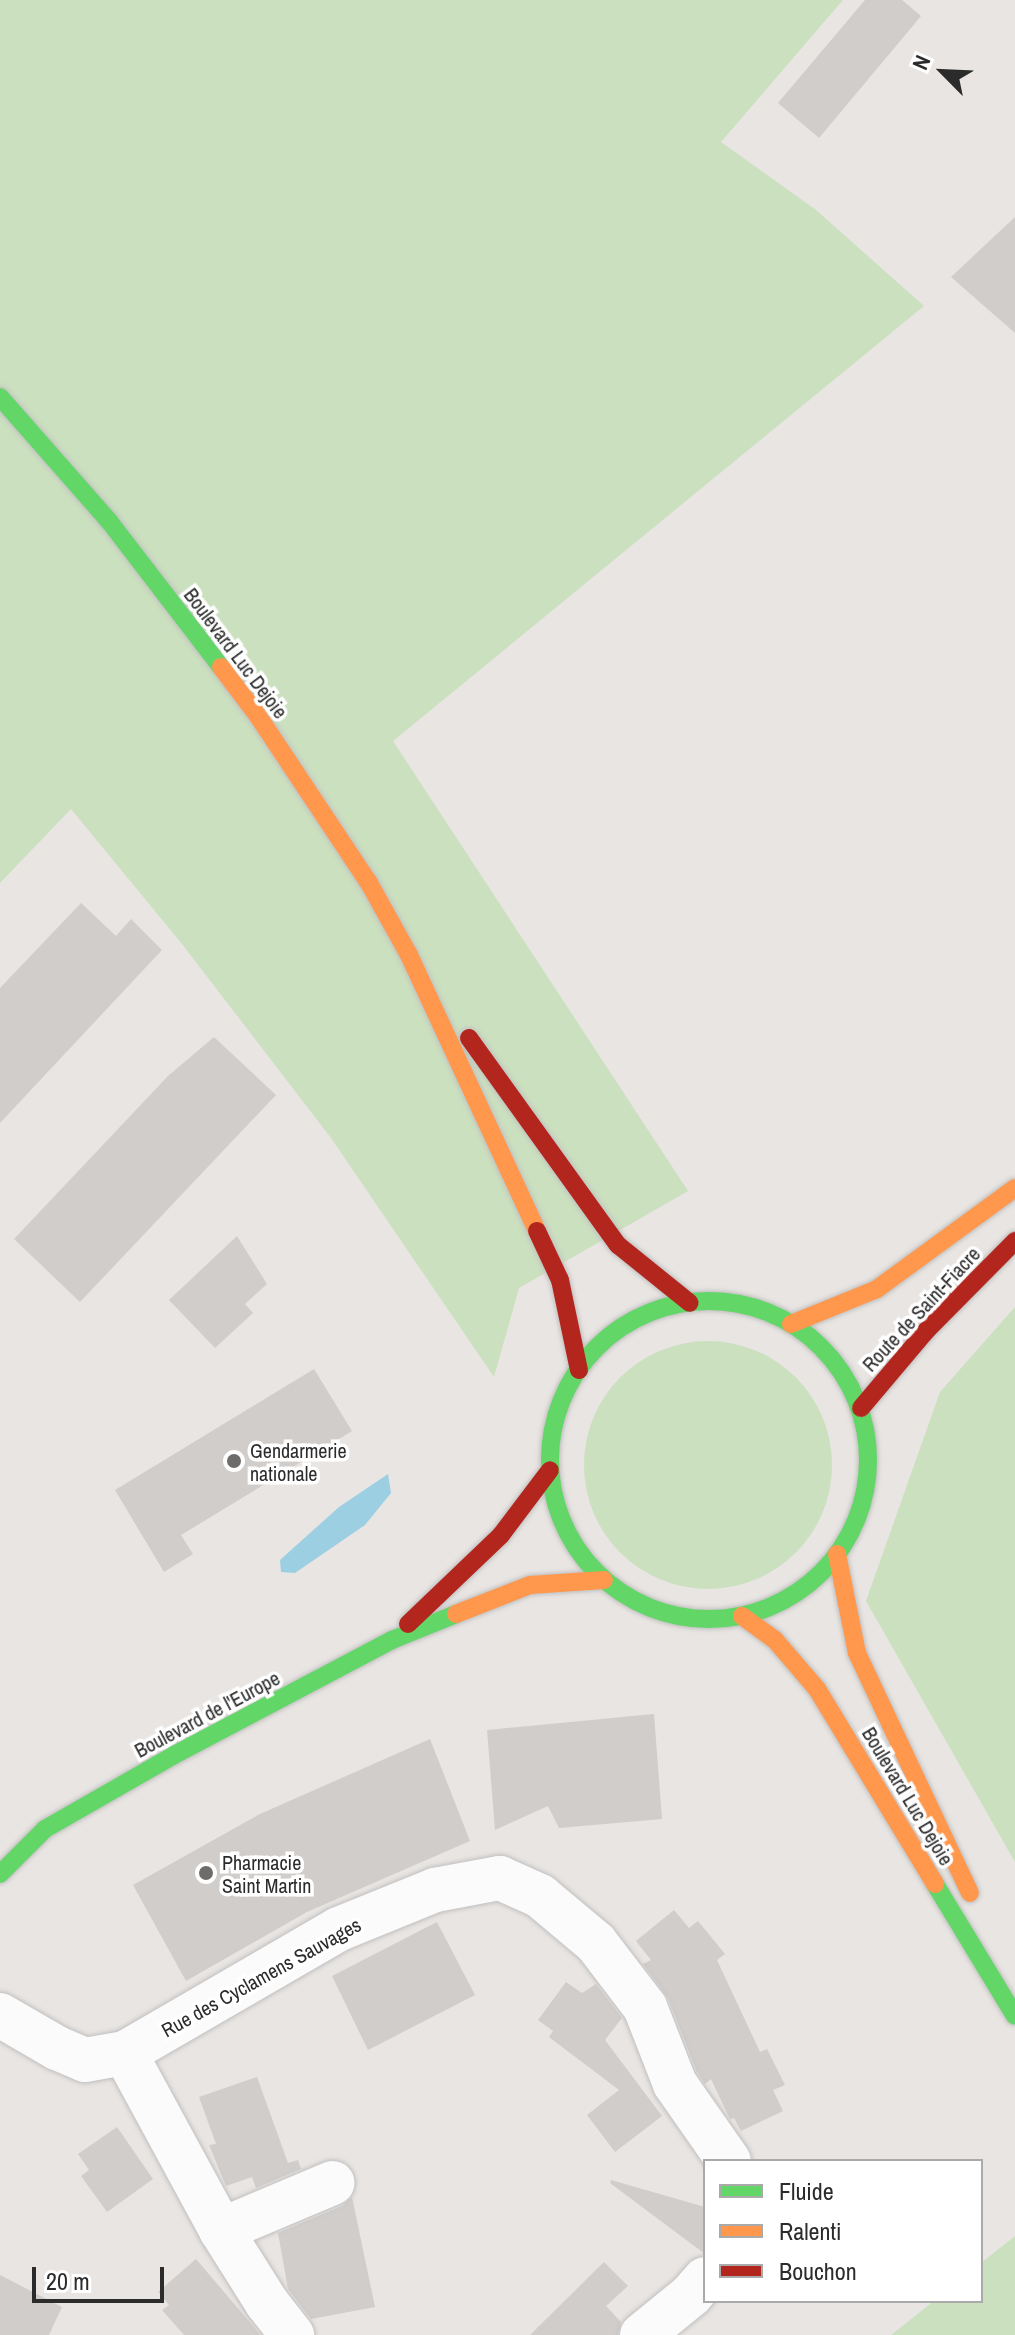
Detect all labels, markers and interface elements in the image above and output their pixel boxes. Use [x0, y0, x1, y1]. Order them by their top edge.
north arrow [903, 32, 983, 112]
text: N [905, 50, 937, 74]
street label: Boulevard Luc Dejoie [179, 583, 293, 723]
street label: Route de Saint-Fiacre [857, 1242, 985, 1376]
place label: Gendarmerie nationale [250, 1438, 347, 1485]
marker: Gendarmerie nationale [225, 1452, 243, 1470]
street label: Boulevard de l'Europe [130, 1666, 284, 1762]
street label: Boulevard Luc Dejoie [857, 1723, 959, 1869]
place label: Pharmacie Saint Martin [222, 1850, 311, 1897]
marker: Pharmacie Saint Martin [197, 1864, 215, 1882]
street label: Rue des Cyclamens Sauvages [157, 1912, 365, 2042]
legend [703, 2159, 983, 2303]
text: Fluide [779, 2175, 834, 2207]
text: Ralenti [779, 2215, 841, 2247]
scale bar [36, 2251, 168, 2301]
text: Bouchon [779, 2255, 857, 2287]
text: 20 m [46, 2265, 90, 2297]

